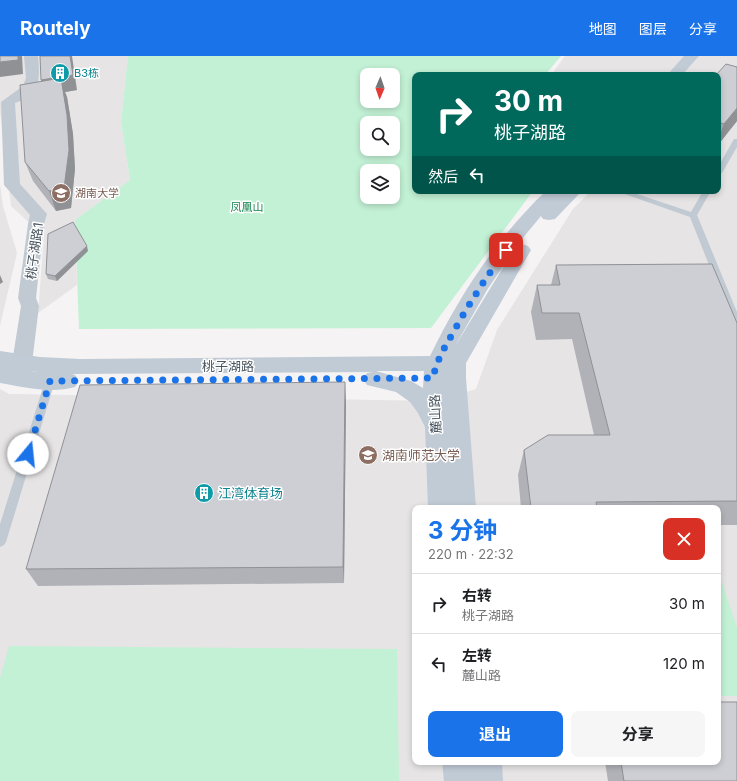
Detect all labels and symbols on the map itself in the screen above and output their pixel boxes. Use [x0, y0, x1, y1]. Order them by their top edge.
building icon: B3栋 [49, 62, 71, 84]
place label: B3栋 [74, 66, 99, 80]
north arrow [360, 68, 400, 108]
school or university icon: 湖南大学 [50, 182, 72, 204]
place label: 湖南大学 [75, 186, 119, 200]
park label: 凤凰山 [231, 200, 264, 214]
street label: 桃子湖路1 [22, 222, 46, 280]
pin [489, 233, 523, 267]
street label: 桃子湖路 [202, 358, 254, 374]
street label: 麓山路 [426, 394, 444, 434]
position arrow [7, 433, 49, 475]
school or university icon: 湖南师范大学 [357, 444, 379, 466]
place label: 湖南师范大学 [382, 447, 460, 463]
building icon: 江湾体育场 [193, 482, 215, 504]
place label: 江湾体育场 [218, 485, 283, 501]

